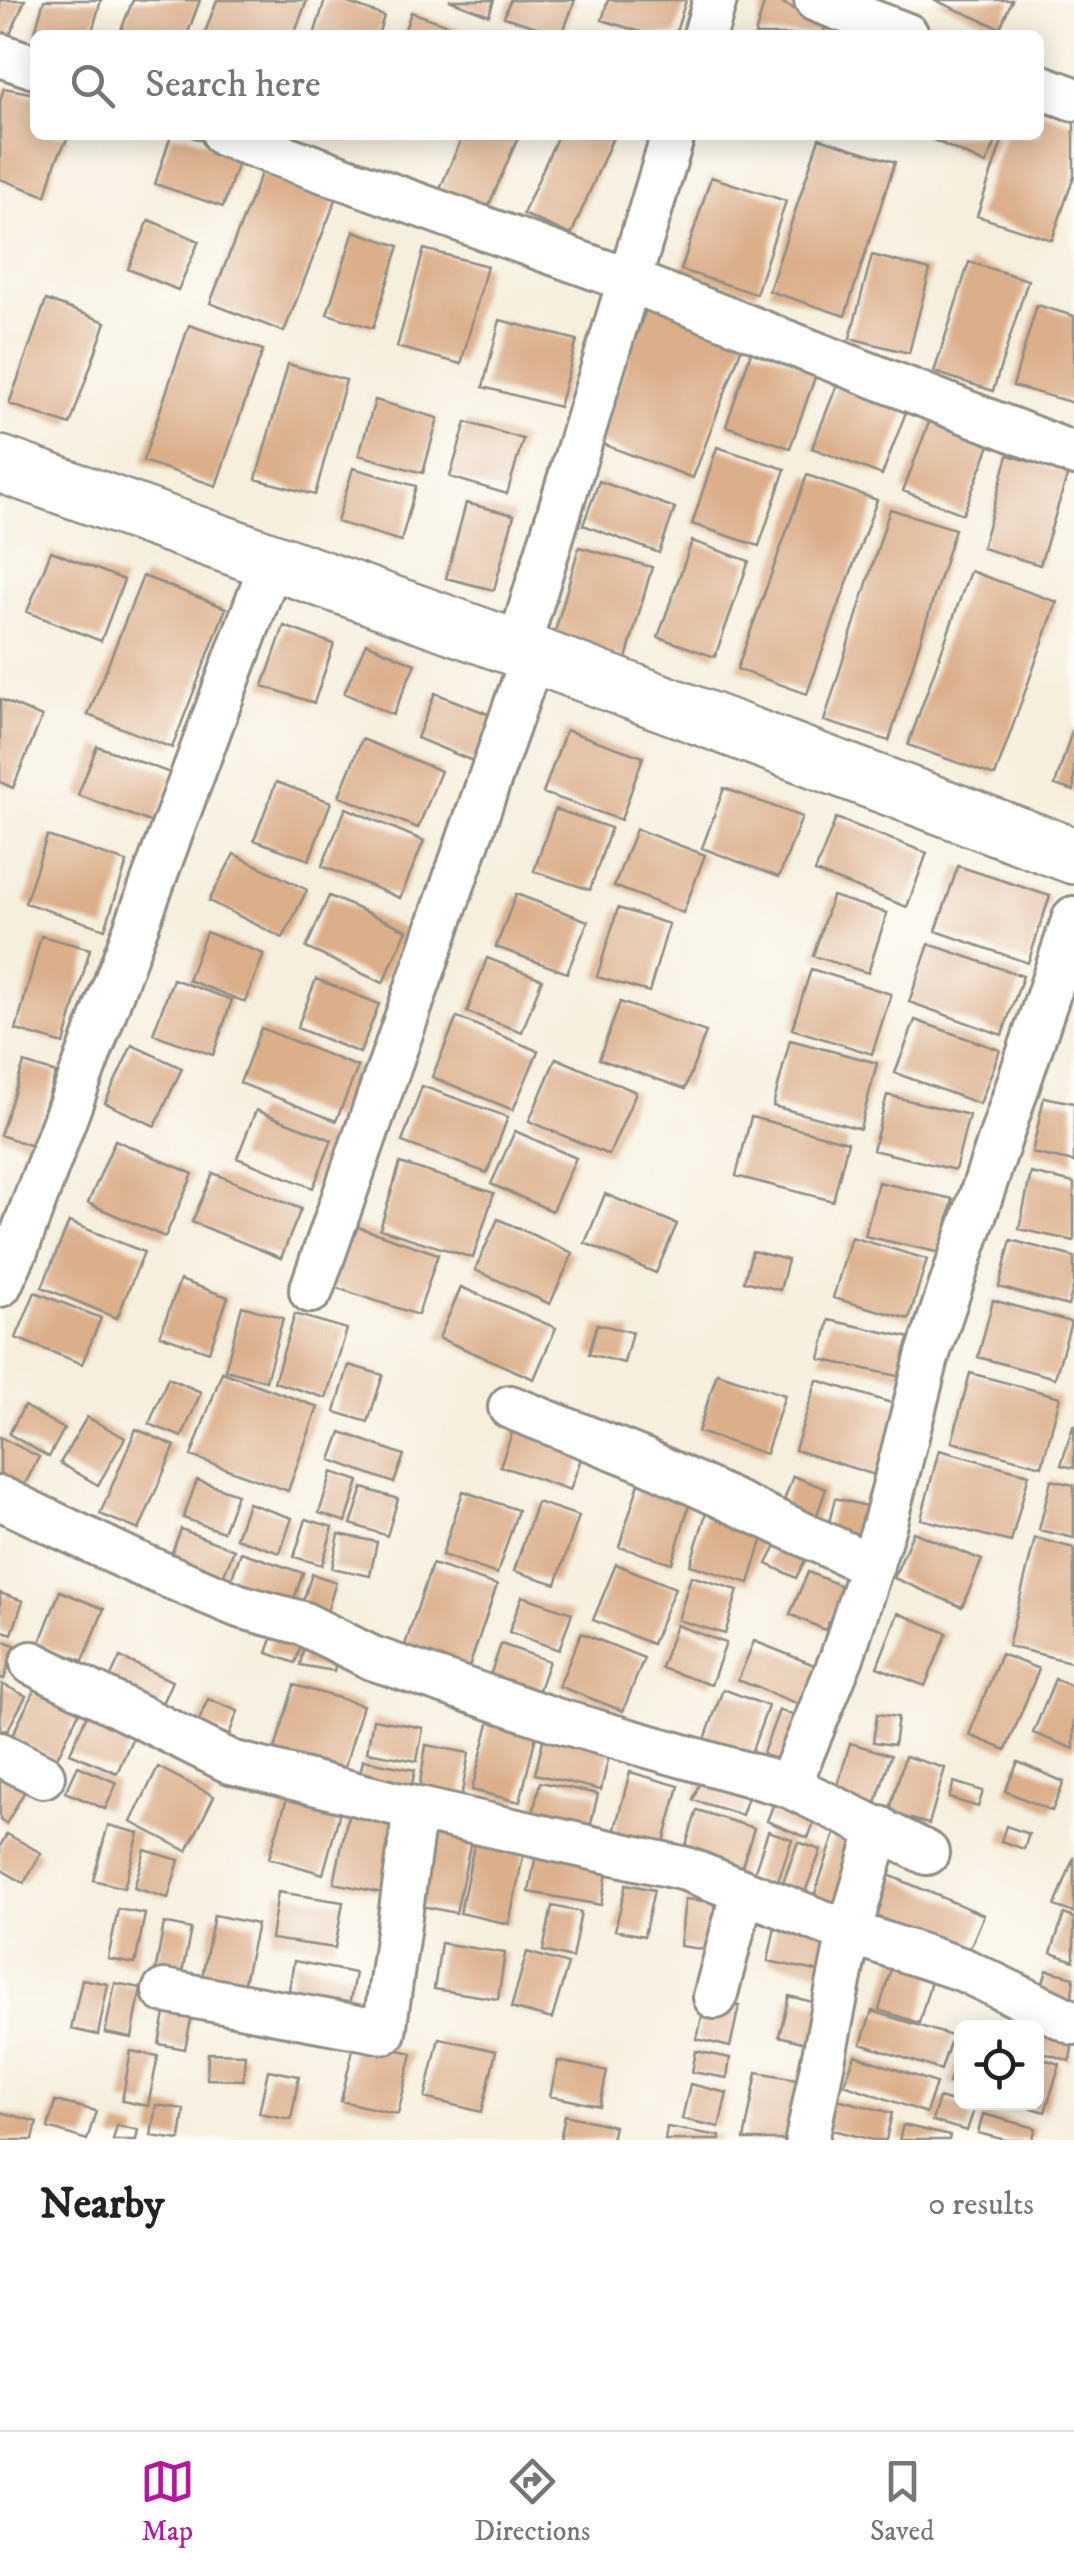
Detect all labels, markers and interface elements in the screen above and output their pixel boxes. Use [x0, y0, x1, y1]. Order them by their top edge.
search box [30, 30, 1044, 140]
icon: search [65, 58, 120, 113]
text: Search here [145, 61, 321, 109]
map controls [954, 2020, 1044, 2110]
button: locate [954, 2020, 1044, 2110]
text: Nearby [40, 2179, 164, 2231]
text: 0 results [928, 2185, 1034, 2225]
tab: Map [140, 2454, 195, 2549]
tab: Directions [474, 2454, 590, 2549]
tab: Saved [870, 2454, 934, 2549]

